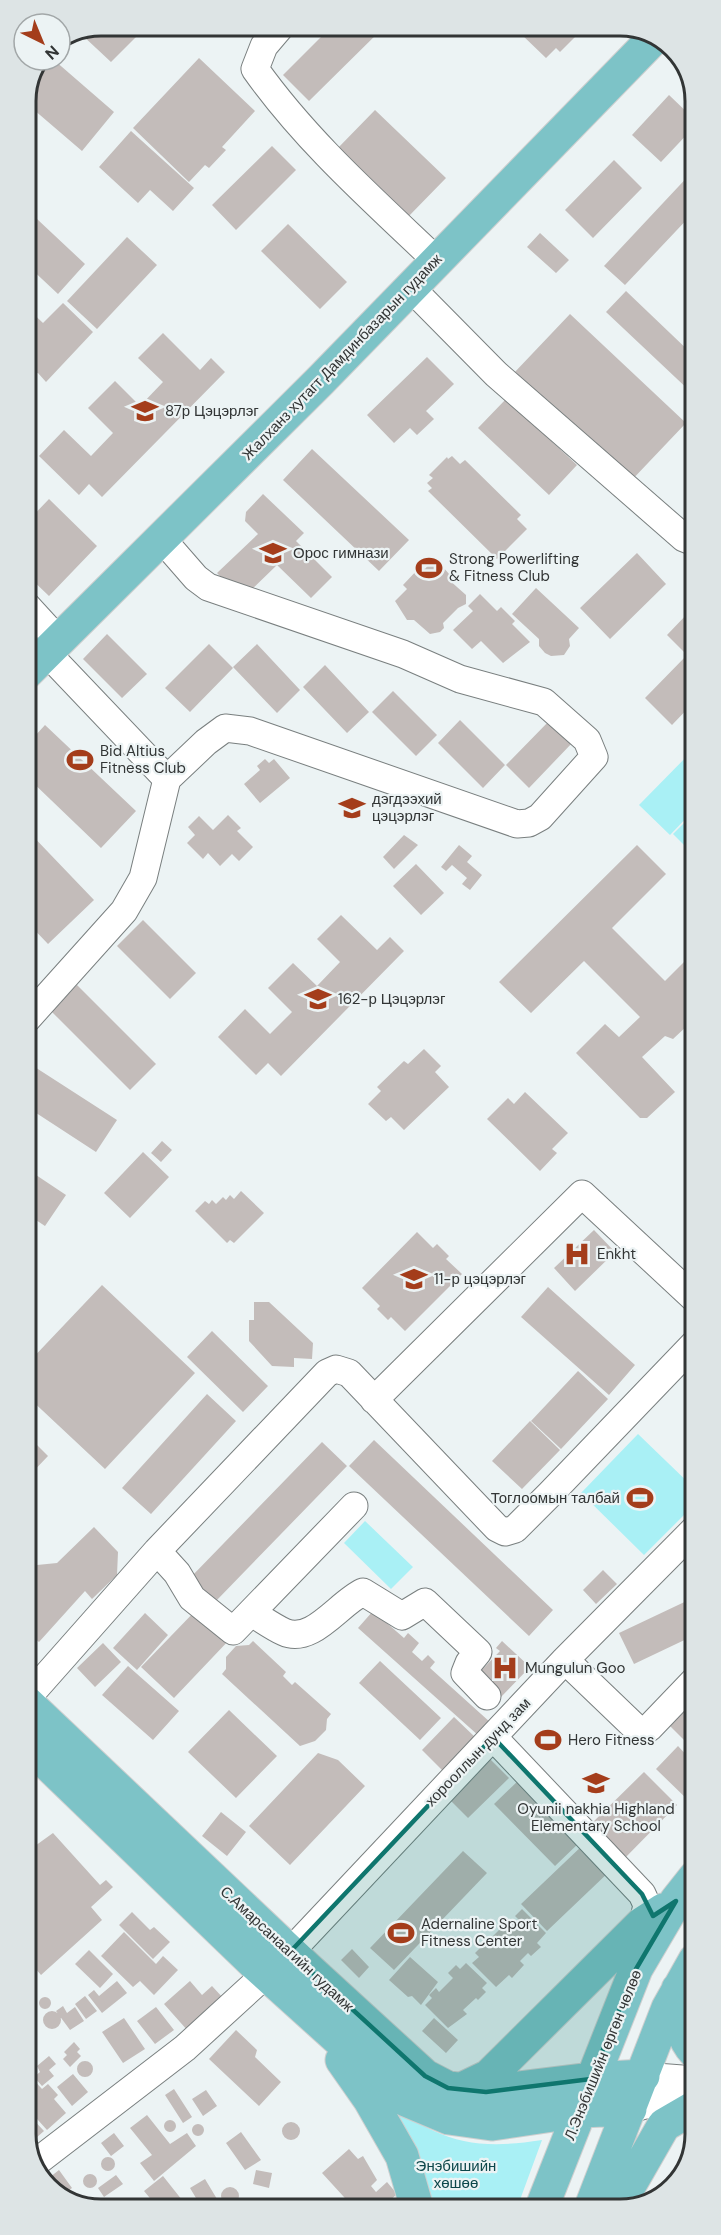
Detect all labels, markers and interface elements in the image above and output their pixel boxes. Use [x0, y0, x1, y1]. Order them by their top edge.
north arrow [12, 12, 72, 72]
text: N [40, 41, 63, 64]
street label: Жалханз хутагт Дамдинбазарын гудамж [238, 250, 446, 464]
school or university icon: 87р Цэцэрлэг [130, 396, 160, 426]
place label: 87р Цэцэрлэг [165, 401, 259, 421]
school or university icon: Орос гимнази [258, 538, 288, 568]
place label: Орос гимнази [293, 543, 389, 563]
place label: Strong Powerlifting & Fitness Club [449, 549, 579, 586]
sports icon: Strong Powerlifting & Fitness Club [414, 553, 444, 583]
place label: Bid Altius Fitness Club [100, 741, 186, 778]
sports icon: Bid Altius Fitness Club [65, 745, 95, 775]
place label: дэгдээхий цэцэрлэг [372, 789, 442, 826]
school or university icon: дэгдээхий цэцэрлэг [337, 793, 367, 823]
school or university icon: 162-р Цэцэрлэг [303, 984, 333, 1014]
place label: 162-р Цэцэрлэг [338, 989, 446, 1009]
hospital icon: Enkht [562, 1239, 592, 1269]
place label: Enkht [597, 1244, 636, 1264]
school or university icon: 11-р цэцэрлэг [399, 1264, 429, 1294]
place label: 11-р цэцэрлэг [434, 1269, 527, 1289]
sports icon: Тоглоомын талбай [625, 1483, 655, 1513]
place label: Тоглоомын талбай [491, 1488, 620, 1508]
hospital icon: Mungulun Goo [490, 1653, 520, 1683]
place label: Mungulun Goo [525, 1658, 626, 1678]
street label: хорооллын дунд зам [421, 1693, 535, 1811]
sports icon: Hero Fitness [533, 1725, 563, 1755]
place label: Hero Fitness [568, 1730, 655, 1750]
school or university icon: Oyunii nakhia Highland Elementary School [581, 1768, 611, 1798]
place label: Oyunii nakhia Highland Elementary School [517, 1799, 675, 1836]
street label: С.Амарсанаагийн гудамж [216, 1882, 358, 2016]
place label: Adernaline Sport Fitness Center [421, 1914, 537, 1951]
sports icon: Adernaline Sport Fitness Center [386, 1918, 416, 1948]
street label: Л.Энэбишийн өргөн чөлөө [560, 1967, 646, 2143]
park label: Энэбишийн хөшөө [416, 2156, 496, 2193]

